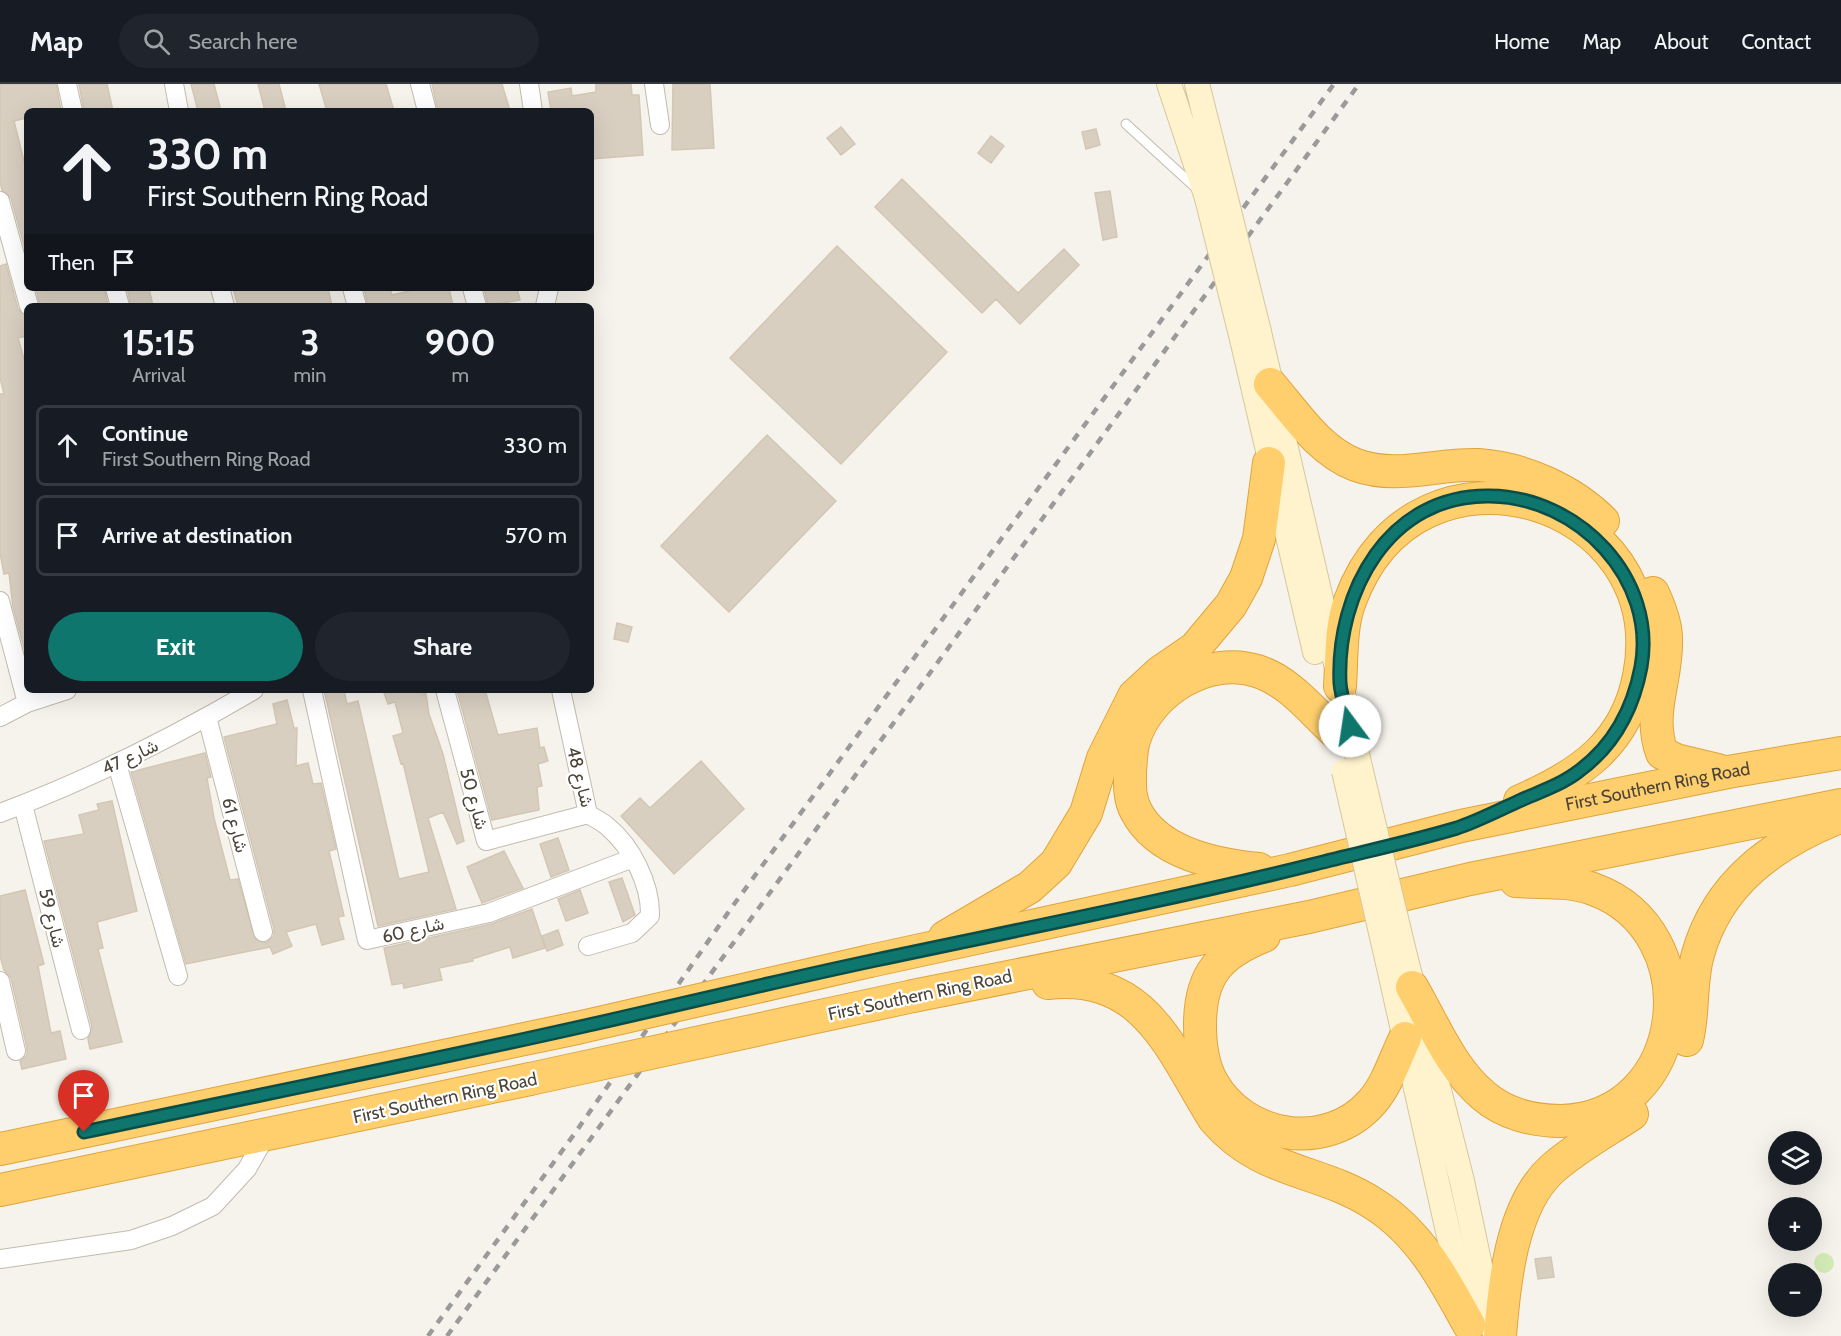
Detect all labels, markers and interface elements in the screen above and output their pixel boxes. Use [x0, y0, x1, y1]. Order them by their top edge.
search box [119, 14, 539, 68]
text: Map [30, 24, 83, 58]
icon: search [140, 25, 173, 58]
text: Search here [188, 28, 297, 55]
text: Home [1494, 29, 1550, 54]
text: Map [1583, 29, 1621, 54]
text: About [1654, 29, 1708, 54]
text: Contact [1741, 29, 1811, 54]
text: 330 m [147, 128, 268, 180]
icon: ahead [48, 132, 126, 210]
text: First Southern Ring Road [147, 180, 429, 213]
icon: arrive [107, 246, 140, 279]
text: Then [48, 249, 95, 276]
text: 15:15 [122, 320, 195, 364]
text: 3 [300, 320, 320, 364]
text: 900 [425, 320, 496, 364]
text: Arrival [132, 363, 185, 387]
text: min [294, 363, 327, 387]
text: m [451, 363, 469, 387]
text: Continue [102, 420, 188, 447]
icon: ahead [51, 429, 84, 462]
text: 330 m [504, 432, 567, 459]
text: First Southern Ring Road [102, 447, 311, 471]
icon: arrive [51, 519, 84, 552]
text: Arrive at destination [102, 522, 292, 549]
text: 570 m [505, 522, 567, 549]
button: Exit [48, 612, 303, 681]
button: Share [315, 612, 570, 681]
position arrow [1318, 694, 1382, 758]
street label: شارع 47 [98, 734, 162, 780]
street label: شارع 48 [561, 744, 598, 810]
street label: First Southern Ring Road [1563, 757, 1752, 816]
street label: شارع 50 [454, 766, 493, 832]
street label: شارع 61 [216, 795, 253, 855]
street label: شارع 59 [33, 886, 70, 950]
street label: شارع 60 [380, 912, 446, 949]
street label: First Southern Ring Road [826, 965, 1014, 1025]
street label: First Southern Ring Road [351, 1068, 539, 1128]
pin [58, 1070, 109, 1132]
icon: arrive [67, 1079, 100, 1112]
map controls [1768, 1131, 1822, 1317]
button: layers [1768, 1131, 1822, 1185]
button: + [1768, 1197, 1822, 1251]
button: − [1768, 1263, 1822, 1317]

